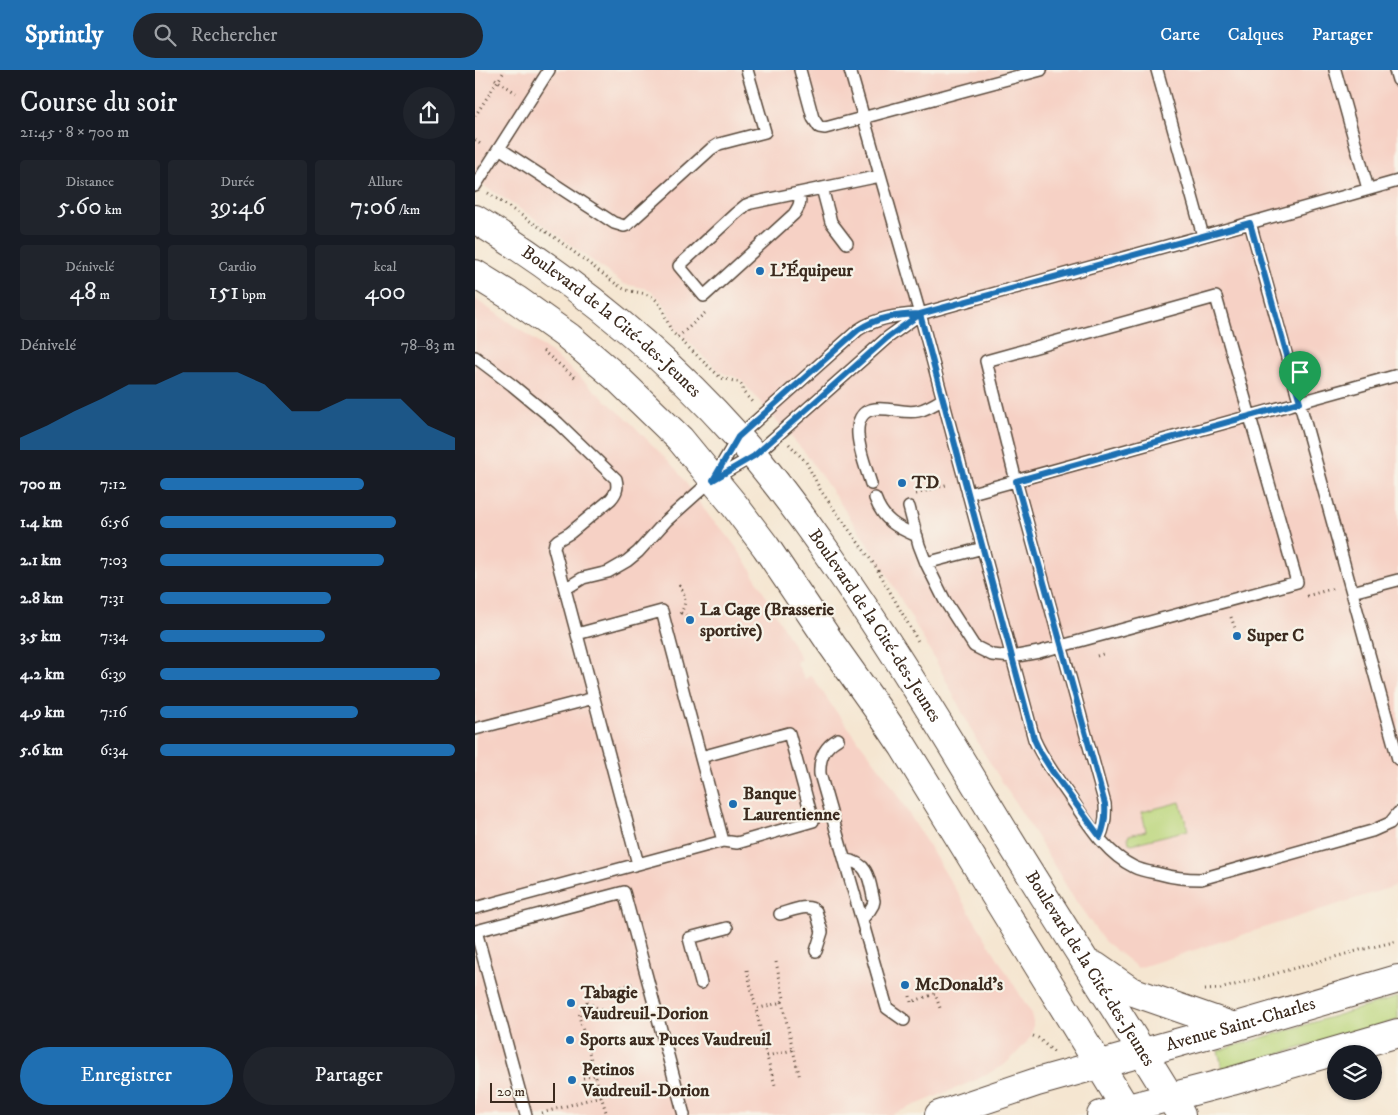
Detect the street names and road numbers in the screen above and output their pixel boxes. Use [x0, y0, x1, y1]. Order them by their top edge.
street label: Boulevard de la Cité-des-Jeunes [517, 241, 706, 402]
street label: Boulevard de la Cité-des-Jeunes [803, 525, 946, 726]
street label: Boulevard de la Cité-des-Jeunes [1020, 867, 1159, 1071]
street label: Avenue Saint-Charles [1163, 993, 1318, 1056]

